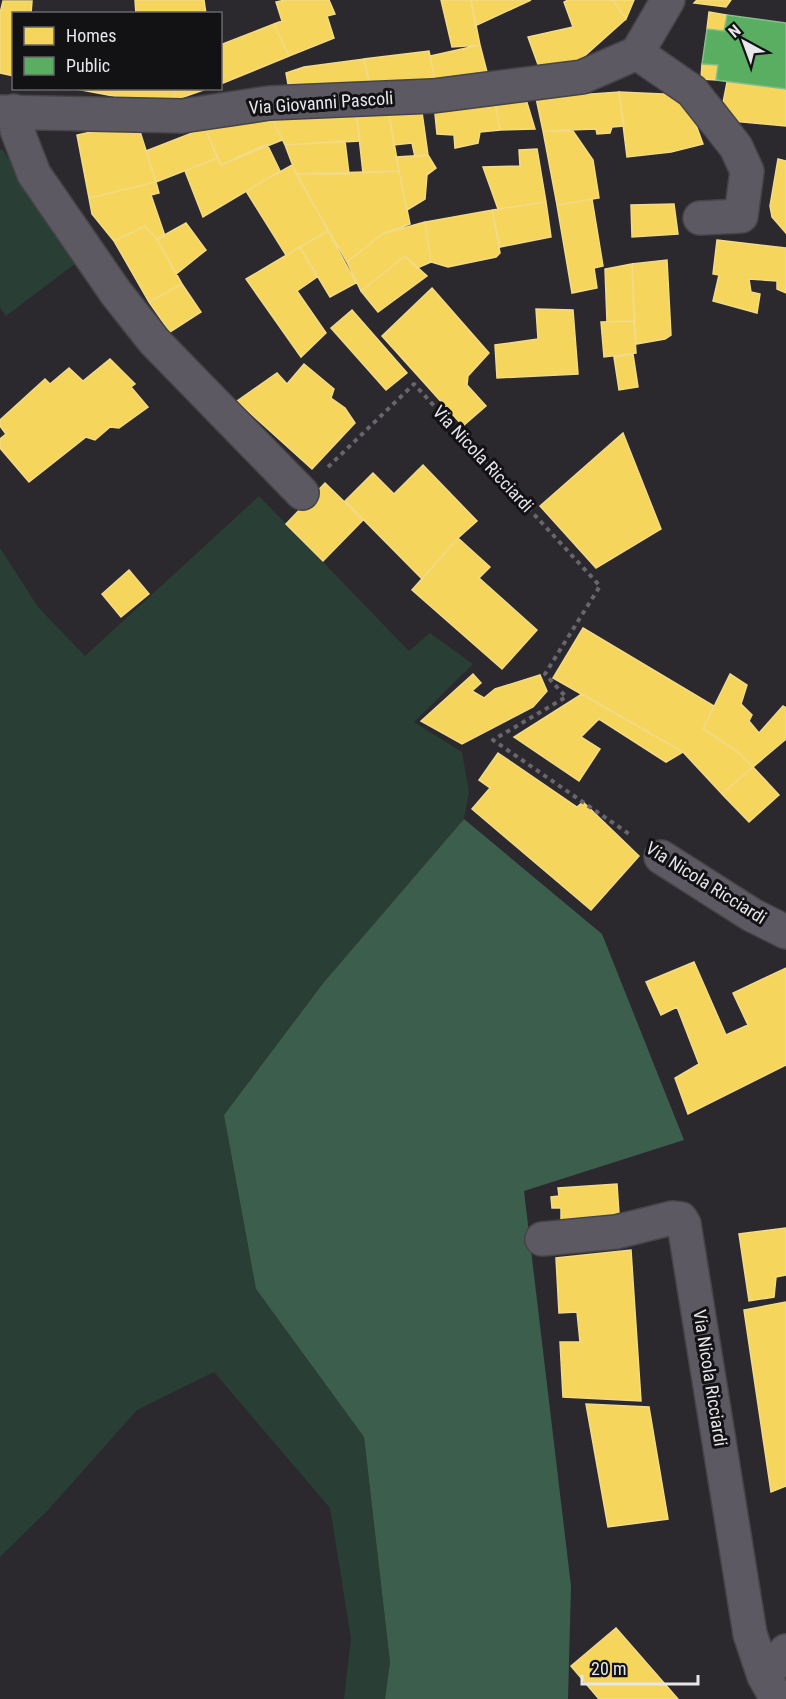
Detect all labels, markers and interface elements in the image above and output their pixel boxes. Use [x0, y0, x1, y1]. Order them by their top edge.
legend [12, 12, 222, 90]
north arrow [714, 12, 774, 72]
text: N [725, 21, 744, 41]
text: Homes [66, 25, 116, 46]
text: Public [66, 55, 110, 76]
street label: Via Giovanni Pascoli [248, 87, 394, 118]
street label: Via Nicola Ricciardi [429, 401, 538, 516]
street label: Via Nicola Ricciardi [642, 837, 770, 928]
street label: Via Nicola Ricciardi [689, 1308, 732, 1448]
scale bar [582, 1648, 698, 1686]
text: 20 m [591, 1658, 626, 1679]

